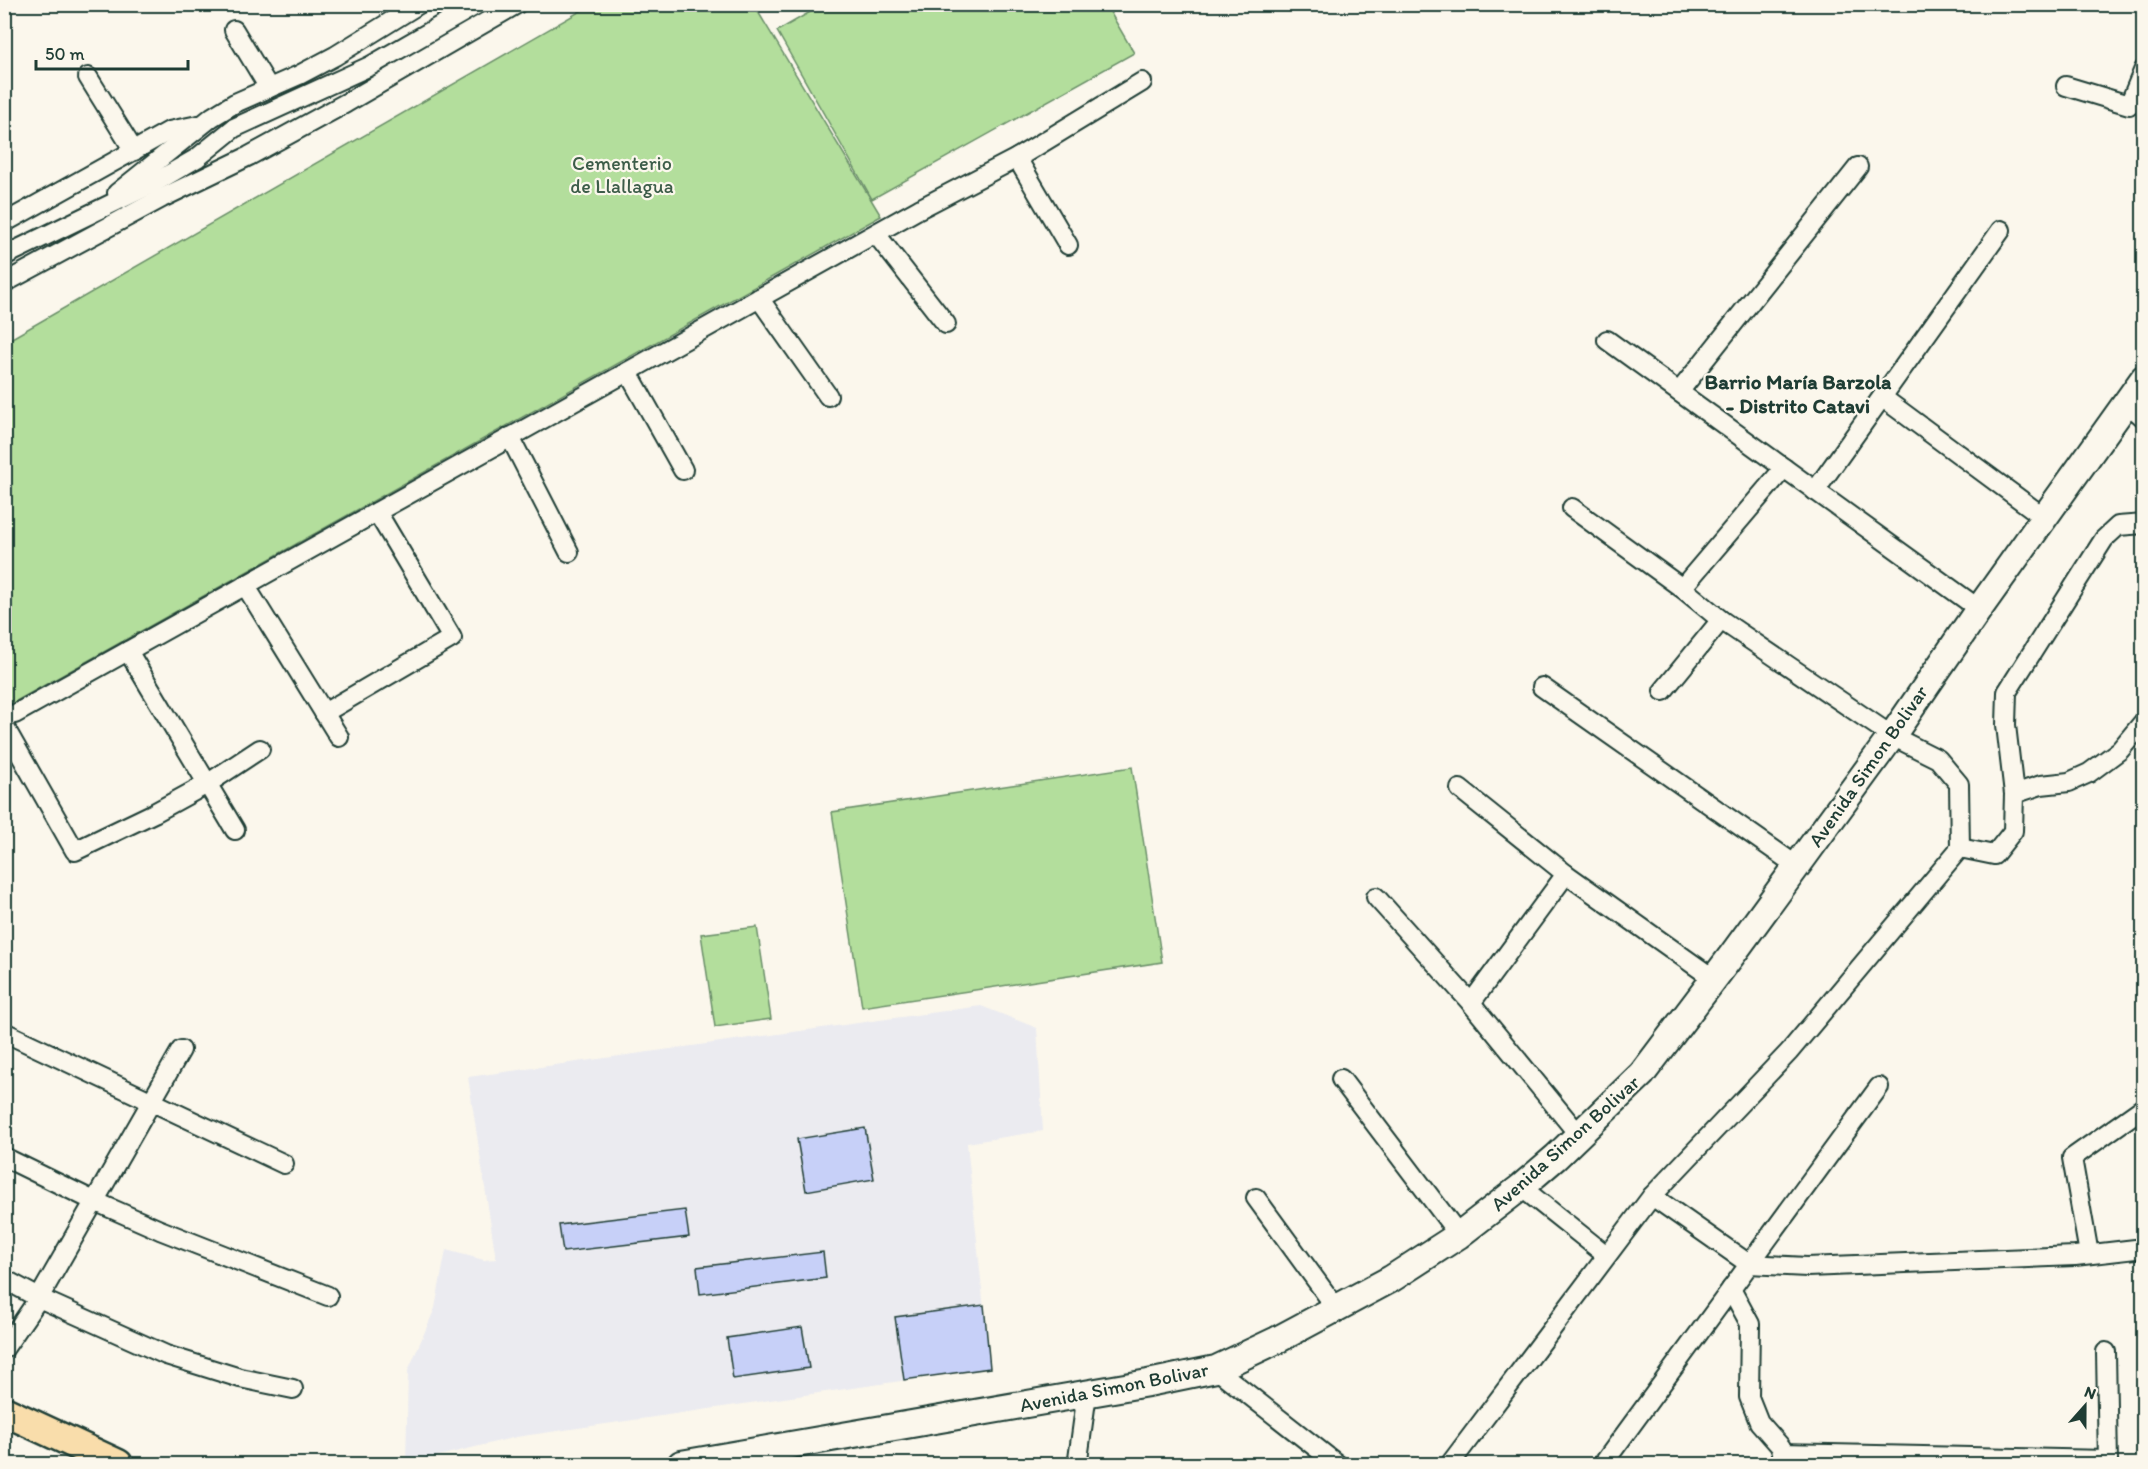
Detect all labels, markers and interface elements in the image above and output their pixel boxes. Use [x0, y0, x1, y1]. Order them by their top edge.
scale bar [36, 33, 188, 71]
text: 50 m [45, 43, 85, 65]
park label: Cementerio de Llallagua [570, 151, 674, 198]
district label: Barrio María Barzola - Distrito Catavi [1705, 369, 1892, 418]
street label: Avenida Simon Bolivar [1803, 680, 1933, 851]
street label: Avenida Simon Bolivar [1486, 1070, 1645, 1216]
street label: Avenida Simon Bolivar [1018, 1357, 1211, 1417]
north arrow [2055, 1376, 2115, 1436]
text: N [2082, 1382, 2099, 1403]

